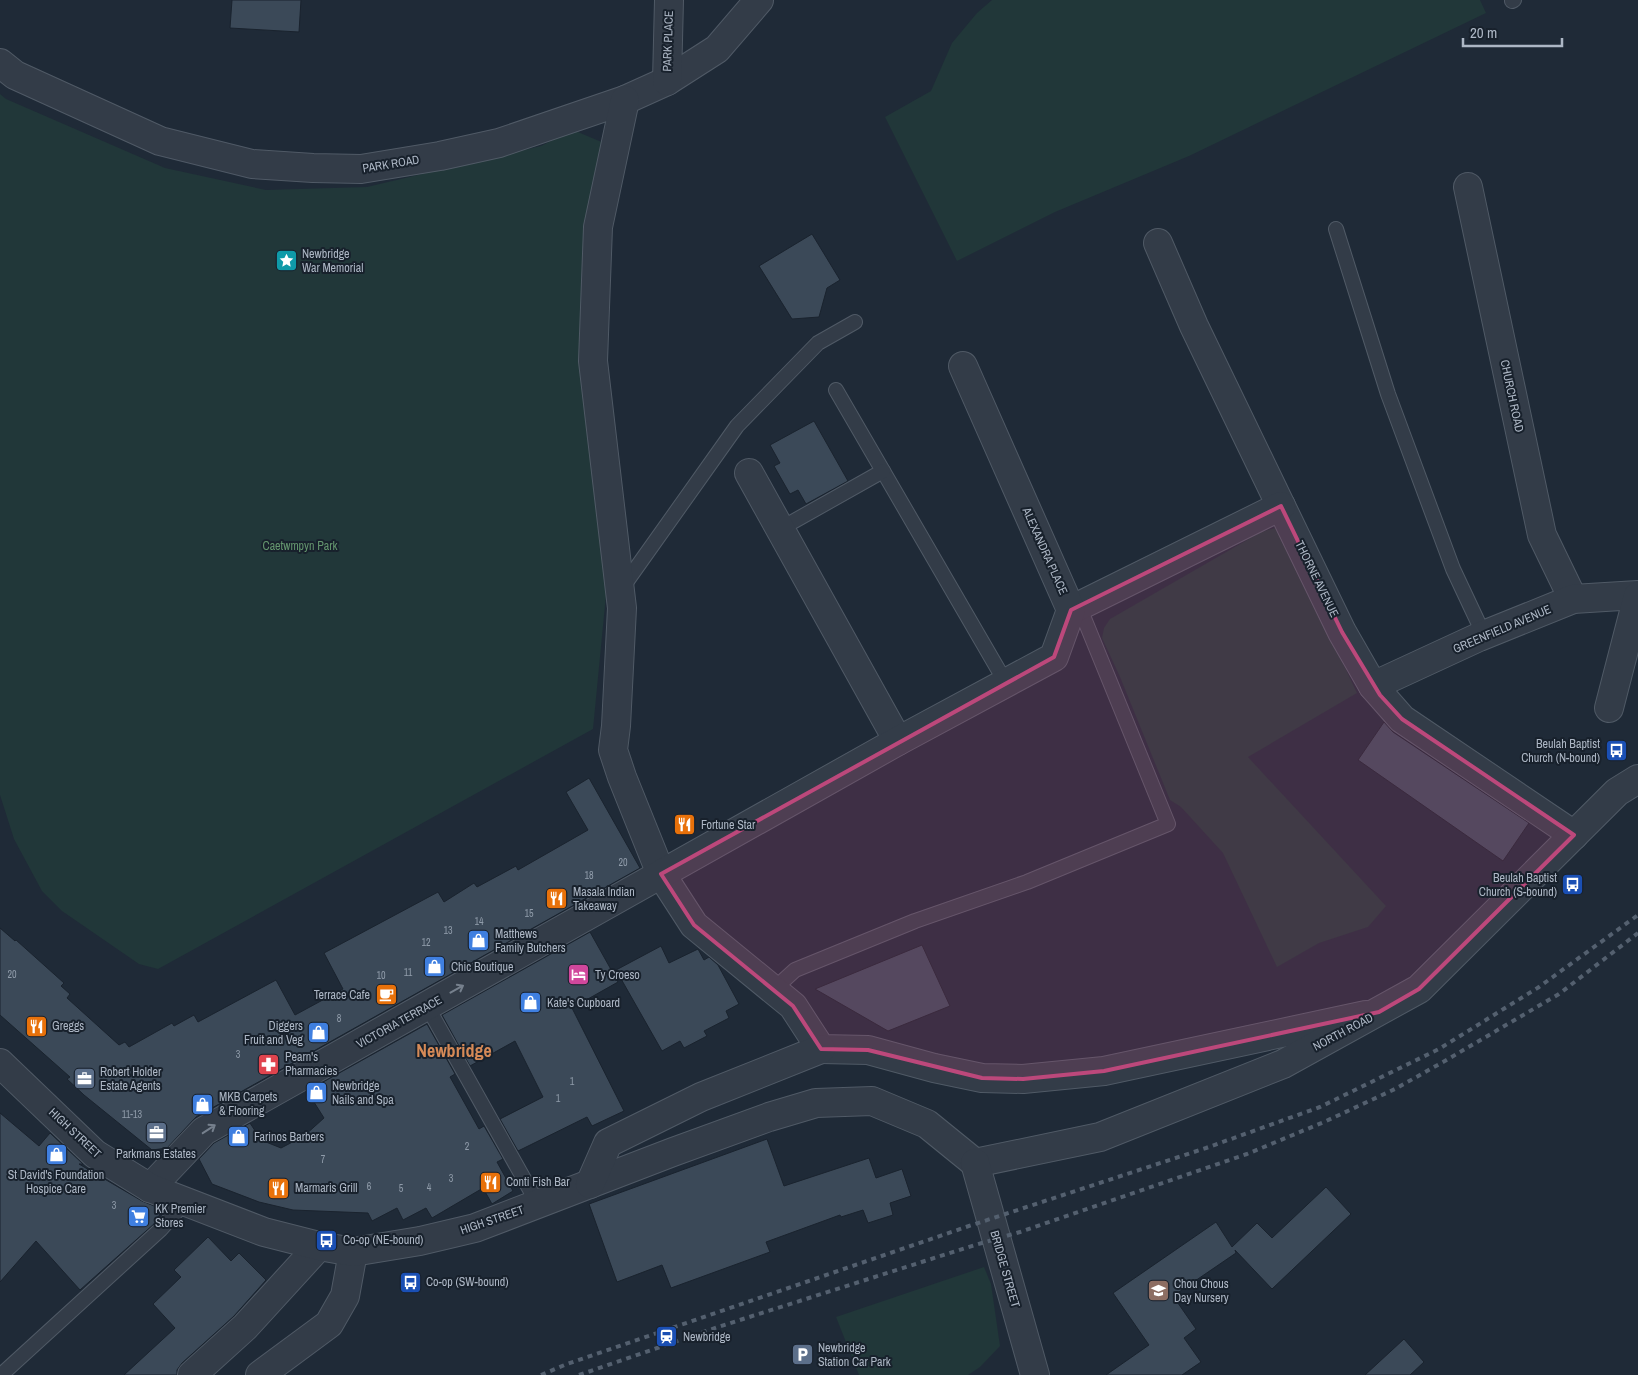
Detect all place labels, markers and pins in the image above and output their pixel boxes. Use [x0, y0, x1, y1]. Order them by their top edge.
place label: Newbridge War Memorial [302, 246, 363, 276]
place icon: Newbridge War Memorial [274, 249, 298, 273]
place label: Beulah Baptist Church (N-bound) [1521, 736, 1600, 766]
bus stop icon: Beulah Baptist Church (N-bound) [1604, 739, 1628, 763]
restaurant icon: Fortune Star [673, 813, 697, 837]
place label: Fortune Star [701, 817, 756, 833]
place label: Beulah Baptist Church (S-bound) [1479, 870, 1557, 900]
bus stop icon: Beulah Baptist Church (S-bound) [1561, 873, 1585, 897]
place label: Masala Indian Takeaway [573, 884, 635, 914]
restaurant icon: Masala Indian Takeaway [545, 887, 569, 911]
place label: Matthews Family Butchers [495, 926, 566, 956]
shop icon: Matthews Family Butchers [467, 929, 491, 953]
shop icon: Chic Boutique [423, 955, 447, 979]
place label: Chic Boutique [451, 959, 513, 975]
hotel icon: Ty Croeso [567, 963, 591, 987]
place label: Ty Croeso [595, 967, 640, 983]
cafe icon: Terrace Cafe [374, 983, 398, 1007]
place label: Terrace Cafe [314, 987, 370, 1003]
shop icon: Kate's Cupboard [519, 991, 543, 1015]
place label: Kate's Cupboard [547, 995, 620, 1011]
restaurant icon: Greggs [24, 1014, 48, 1038]
place label: Greggs [52, 1018, 84, 1034]
place label: Diggers Fruit and Veg [244, 1018, 304, 1048]
shop icon: Diggers Fruit and Veg [307, 1021, 331, 1045]
place label: Pearn's Pharmacies [285, 1049, 338, 1079]
pharmacy icon: Pearn's Pharmacies [257, 1052, 281, 1076]
place label: Robert Holder Estate Agents [100, 1064, 162, 1094]
office icon: Robert Holder Estate Agents [72, 1067, 96, 1091]
place label: Newbridge Nails and Spa [332, 1078, 394, 1108]
shop icon: Newbridge Nails and Spa [304, 1081, 328, 1105]
place label: MKB Carpets & Flooring [219, 1089, 278, 1119]
shop icon: MKB Carpets & Flooring [191, 1092, 215, 1116]
office icon: Parkmans Estates [144, 1121, 168, 1145]
shop icon: Farinos Barbers [226, 1125, 250, 1149]
place label: Farinos Barbers [254, 1129, 324, 1145]
shop icon: St David's Foundation Hospice Care [44, 1142, 68, 1166]
place label: Parkmans Estates [116, 1146, 196, 1162]
place label: St David's Foundation Hospice Care [8, 1167, 104, 1197]
restaurant icon: Conti Fish Bar [478, 1170, 502, 1194]
place label: Conti Fish Bar [506, 1174, 570, 1190]
restaurant icon: Marmaris Grill [267, 1176, 291, 1200]
place label: Marmaris Grill [295, 1180, 357, 1196]
place label: KK Premier Stores [155, 1201, 207, 1231]
supermarket icon: KK Premier Stores [127, 1204, 151, 1228]
bus stop icon: Co-op (NE-bound) [315, 1228, 339, 1252]
place label: Co-op (NE-bound) [343, 1232, 423, 1248]
bus stop icon: Co-op (SW-bound) [398, 1270, 422, 1294]
place label: Co-op (SW-bound) [426, 1274, 508, 1290]
place label: Chou Chous Day Nursery [1174, 1276, 1229, 1306]
school or university icon: Chou Chous Day Nursery [1146, 1279, 1170, 1303]
station icon: Newbridge [655, 1325, 679, 1349]
place label: Newbridge [683, 1329, 731, 1345]
place label: Newbridge Station Car Park [818, 1340, 891, 1370]
parking icon: Newbridge Station Car Park [790, 1343, 814, 1367]

